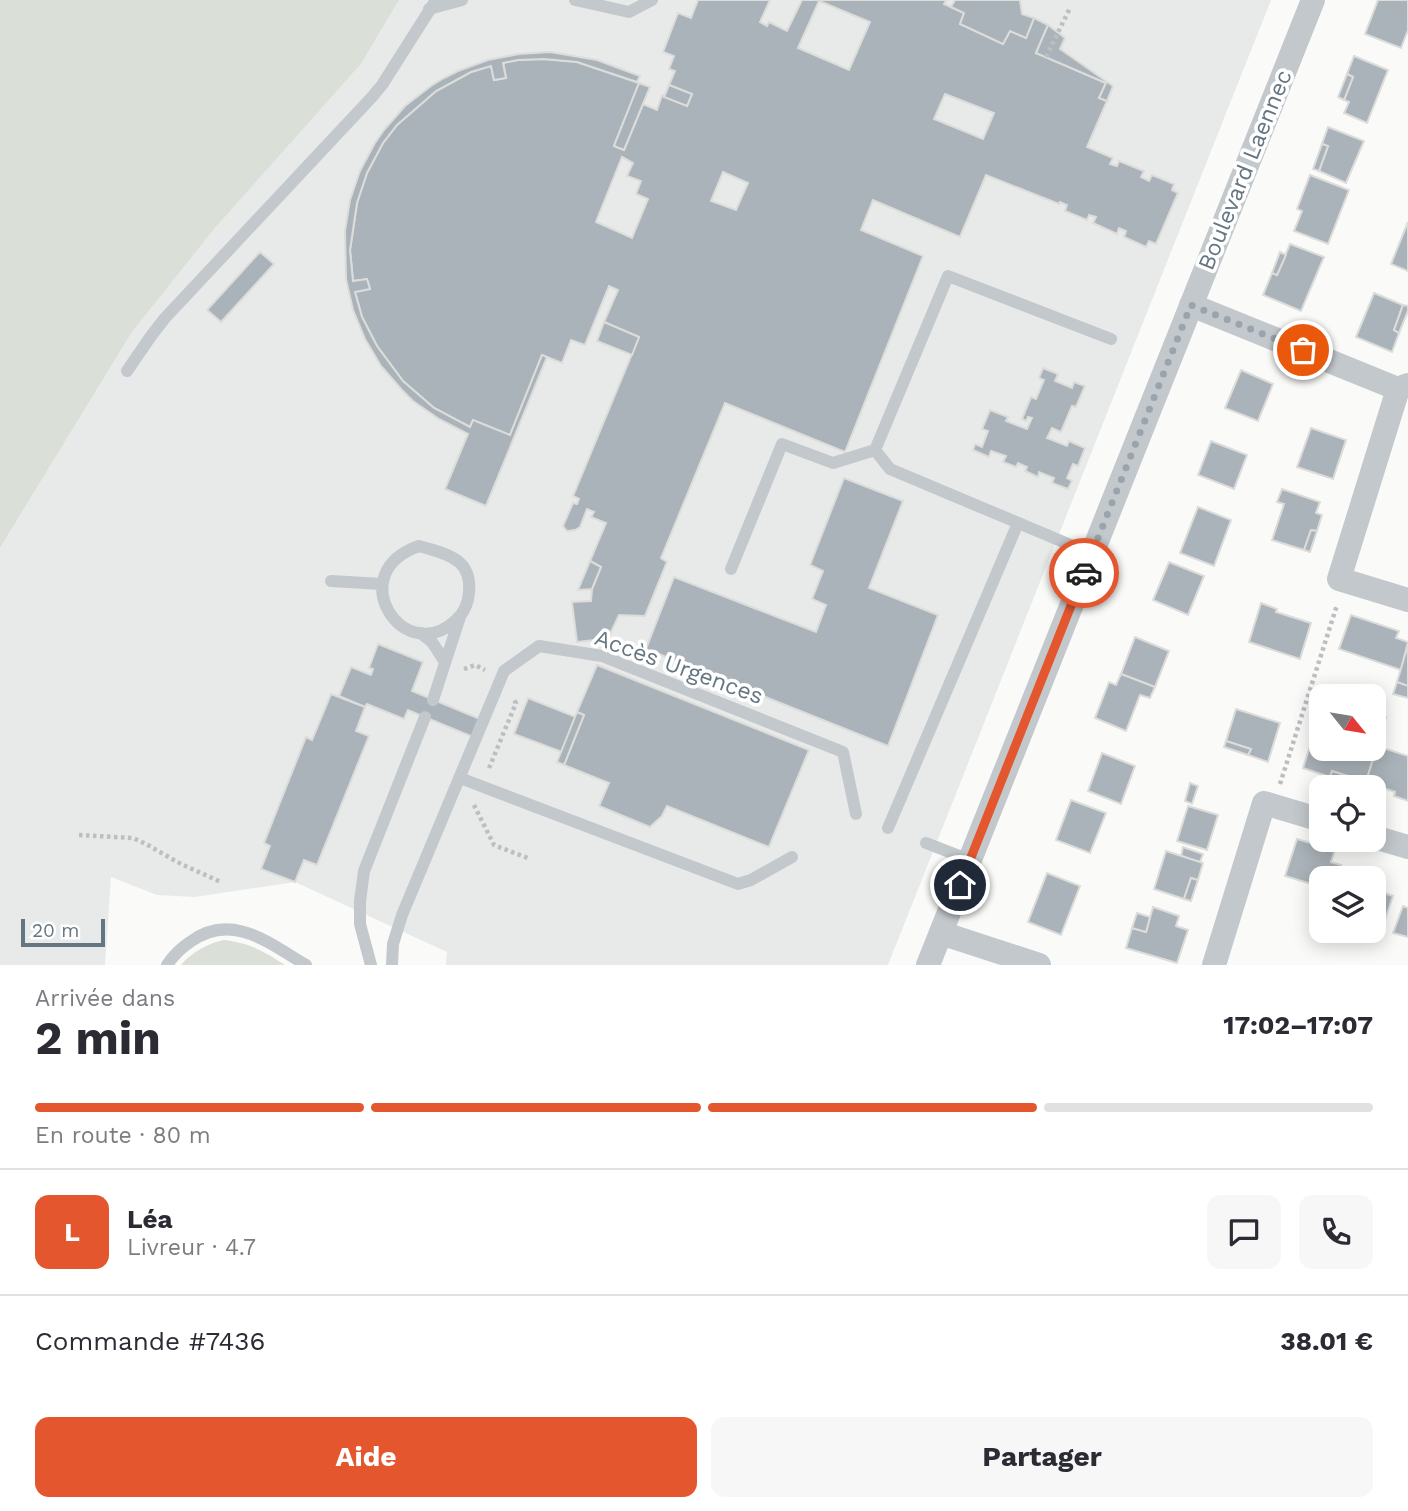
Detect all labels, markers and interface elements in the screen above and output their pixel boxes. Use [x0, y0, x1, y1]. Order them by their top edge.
street label: Boulevard Laennec [1192, 66, 1298, 274]
pin [1273, 320, 1333, 380]
icon: bag [1284, 331, 1322, 369]
courier [1049, 538, 1119, 608]
icon: car [1065, 554, 1103, 592]
street label: Accès Urgences [591, 624, 767, 710]
north arrow [1309, 684, 1386, 761]
map controls [1309, 684, 1386, 943]
button: locate [1309, 775, 1386, 852]
pin [930, 855, 990, 915]
icon: home [941, 866, 979, 904]
button: layers [1309, 866, 1386, 943]
scale bar [21, 916, 105, 948]
text: 20 m [32, 919, 79, 942]
text: Arrivée dans [35, 985, 175, 1012]
text: 17:02–17:07 [1223, 1010, 1373, 1040]
text: 2 min [35, 1011, 161, 1065]
text: En route · 80 m [35, 1122, 211, 1149]
button: chat [1207, 1195, 1281, 1269]
button: phone [1299, 1195, 1373, 1269]
text: Léa [127, 1204, 173, 1234]
text: L [64, 1217, 80, 1247]
text: Livreur · 4.7 [127, 1234, 256, 1261]
text: Commande #7436 [35, 1326, 265, 1356]
text: 38.01 € [1280, 1326, 1373, 1356]
button: Aide [35, 1417, 697, 1497]
button: Partager [711, 1417, 1373, 1497]

